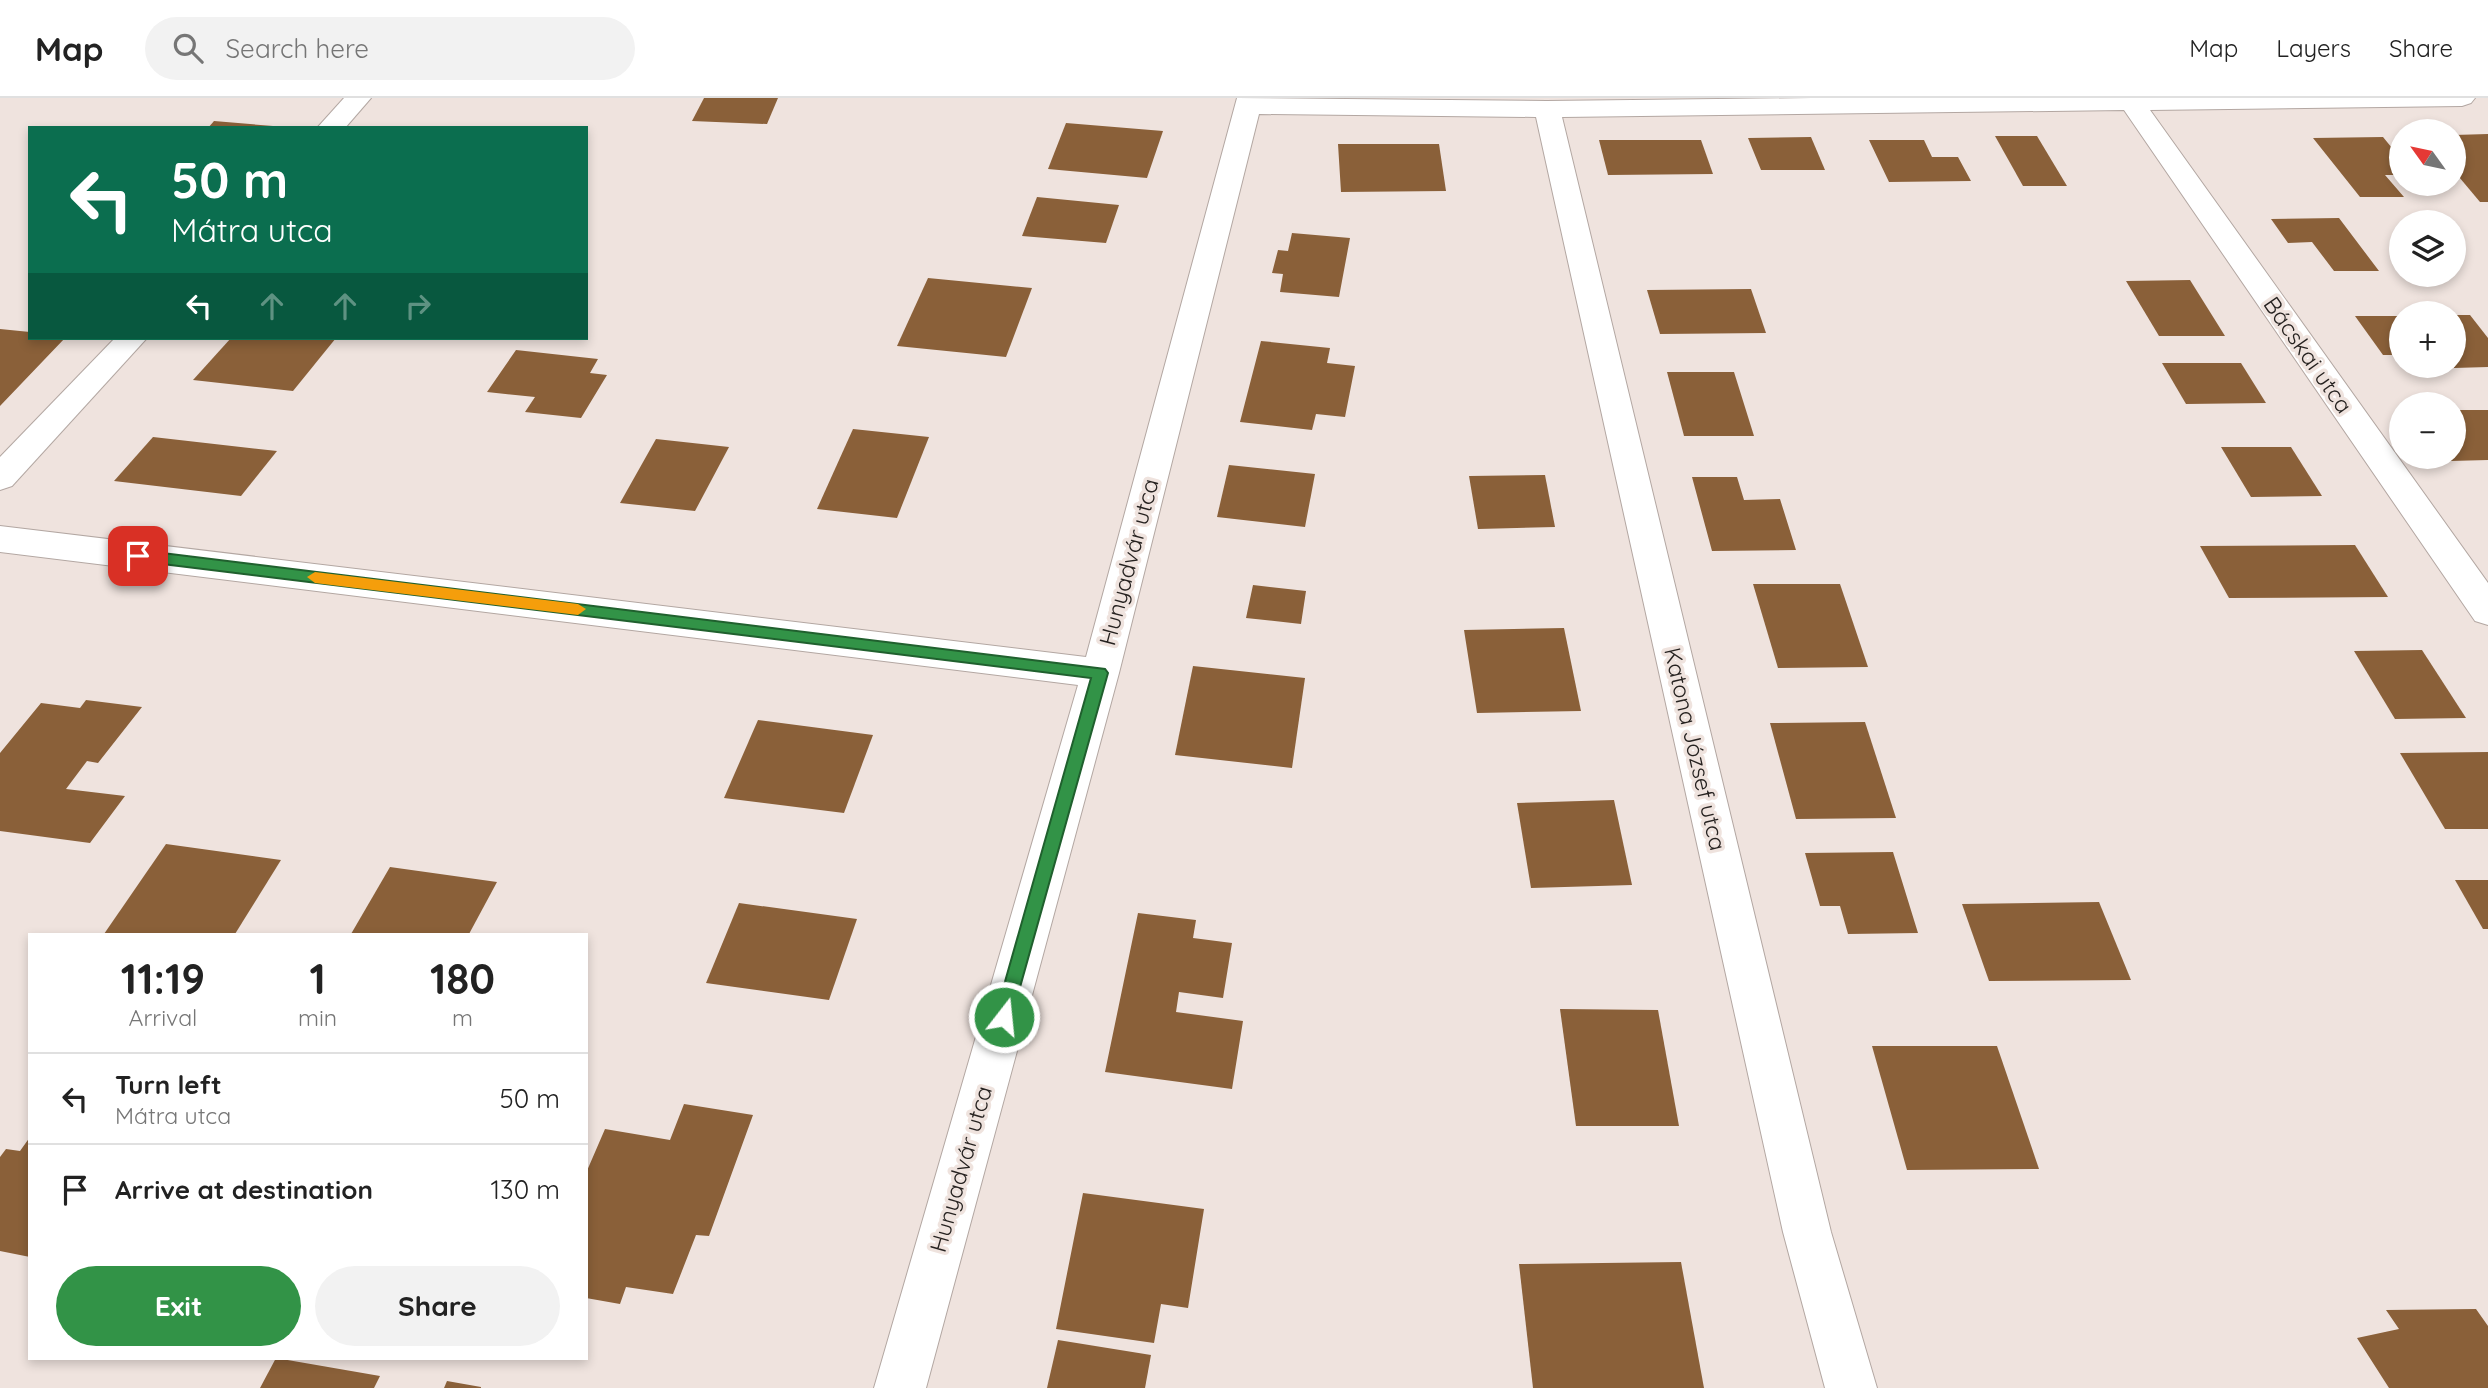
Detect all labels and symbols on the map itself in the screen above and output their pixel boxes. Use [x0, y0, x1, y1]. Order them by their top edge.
north arrow [2389, 119, 2466, 196]
street label: Bácskai utca [2258, 291, 2359, 419]
street label: Hunyadvár utca [1092, 475, 1165, 648]
pin [108, 526, 168, 586]
street label: Katona József utca [1658, 645, 1733, 853]
position arrow [967, 980, 1041, 1054]
street label: Hunyadvár utca [923, 1082, 998, 1255]

